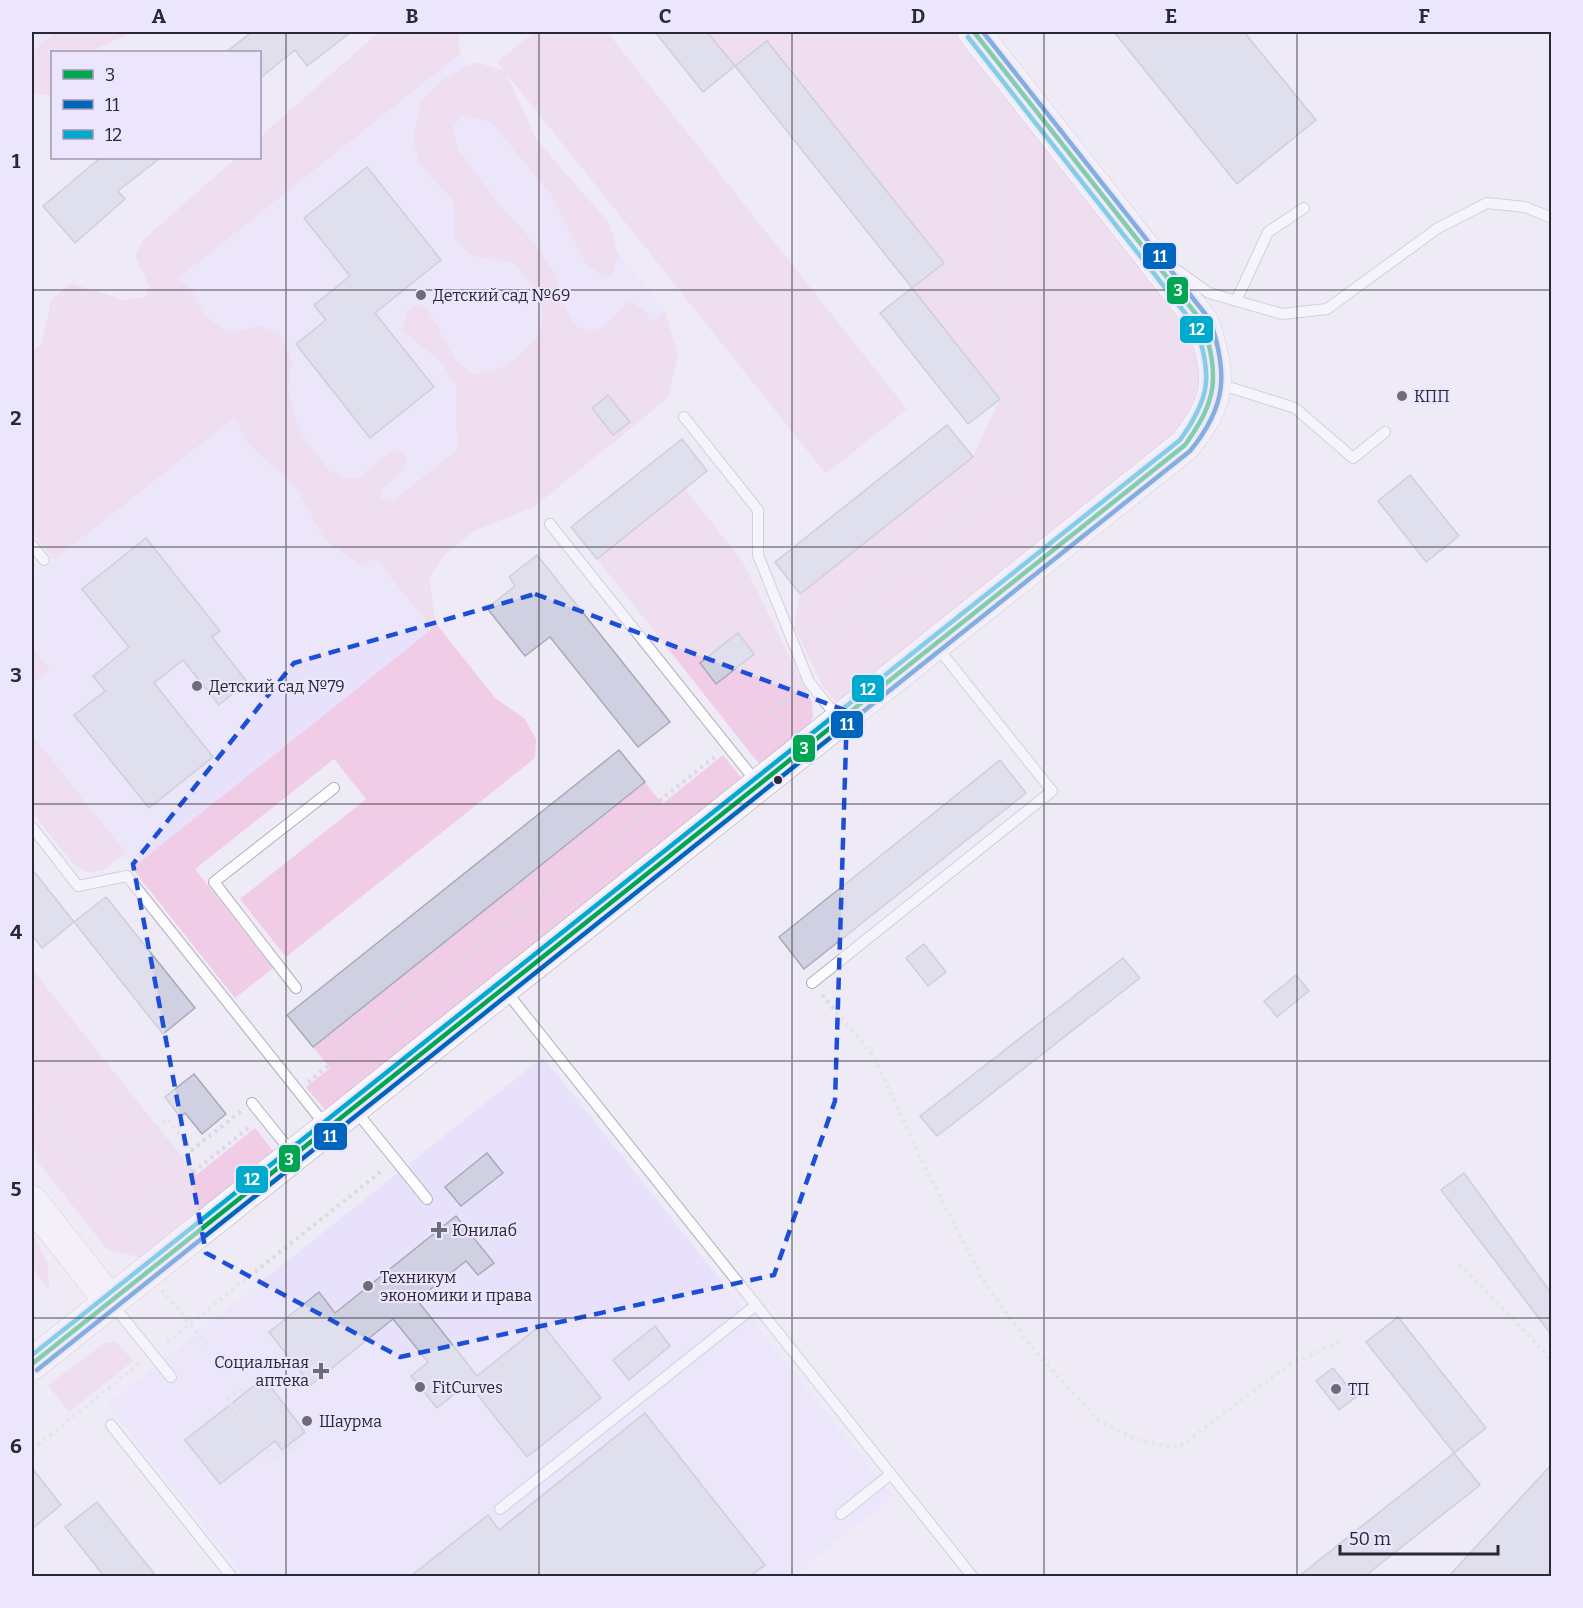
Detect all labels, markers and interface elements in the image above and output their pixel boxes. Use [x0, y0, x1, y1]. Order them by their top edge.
text: A [152, 4, 167, 28]
text: B [406, 4, 419, 28]
text: C [659, 4, 671, 28]
text: D [911, 4, 925, 28]
text: E [1165, 4, 1177, 28]
text: F [1418, 4, 1430, 28]
legend [51, 51, 261, 159]
text: 3 [105, 64, 115, 86]
text: 11 [105, 94, 120, 116]
text: 12 [105, 124, 122, 146]
text: 1 [12, 149, 21, 173]
line badge: 11 [1142, 242, 1177, 270]
text: 11 [1153, 247, 1167, 266]
line badge: 3 [1166, 276, 1189, 305]
text: 3 [1173, 281, 1183, 300]
place label: Детский сад №69 [433, 286, 570, 305]
marker: Детский сад №69 [414, 288, 428, 302]
line badge: 12 [1179, 315, 1214, 344]
text: 12 [1189, 320, 1205, 339]
place label: КПП [1414, 387, 1450, 406]
marker: КПП [1395, 389, 1409, 403]
text: 2 [10, 406, 22, 430]
text: 3 [10, 663, 22, 687]
line badge: 12 [851, 674, 885, 703]
place label: Детский сад №79 [209, 677, 345, 696]
marker: Детский сад №79 [190, 679, 204, 693]
text: 12 [860, 680, 876, 699]
line badge: 11 [830, 710, 864, 739]
text: 11 [840, 715, 854, 734]
line badge: 3 [792, 734, 816, 763]
text: 3 [799, 739, 809, 758]
unlabelled marker [772, 774, 784, 786]
text: 4 [10, 920, 22, 944]
line badge: 11 [313, 1122, 348, 1151]
text: 11 [323, 1127, 337, 1146]
line badge: 3 [278, 1144, 301, 1173]
text: 3 [284, 1150, 294, 1169]
line badge: 12 [235, 1165, 269, 1194]
text: 12 [244, 1170, 260, 1189]
text: 5 [11, 1177, 22, 1201]
marker: Юнилаб [430, 1221, 448, 1239]
place label: Юнилаб [452, 1221, 517, 1240]
place label: Техникум экономики и права [380, 1268, 532, 1305]
marker: Техникум экономики и права [361, 1279, 375, 1293]
place label: Социальная аптека [214, 1353, 309, 1390]
marker: Социальная аптека [314, 1364, 328, 1378]
place label: FitCurves [432, 1378, 503, 1397]
marker: FitCurves [413, 1380, 427, 1394]
place label: ТП [1348, 1380, 1369, 1399]
marker: ТП [1329, 1382, 1343, 1396]
place label: Шаурма [319, 1412, 382, 1431]
marker: Шаурма [300, 1414, 314, 1428]
text: 6 [10, 1434, 22, 1458]
scale bar [1340, 1518, 1498, 1556]
text: 50 m [1349, 1528, 1391, 1550]

